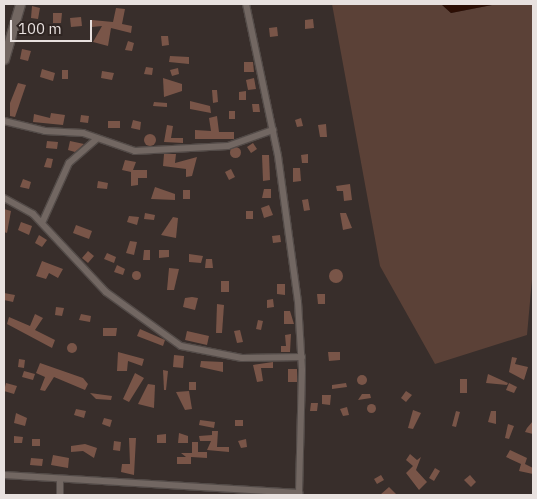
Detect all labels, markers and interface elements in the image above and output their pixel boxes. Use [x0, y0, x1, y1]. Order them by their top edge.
scale bar [12, 10, 95, 42]
text: 100 m [18, 19, 62, 38]

